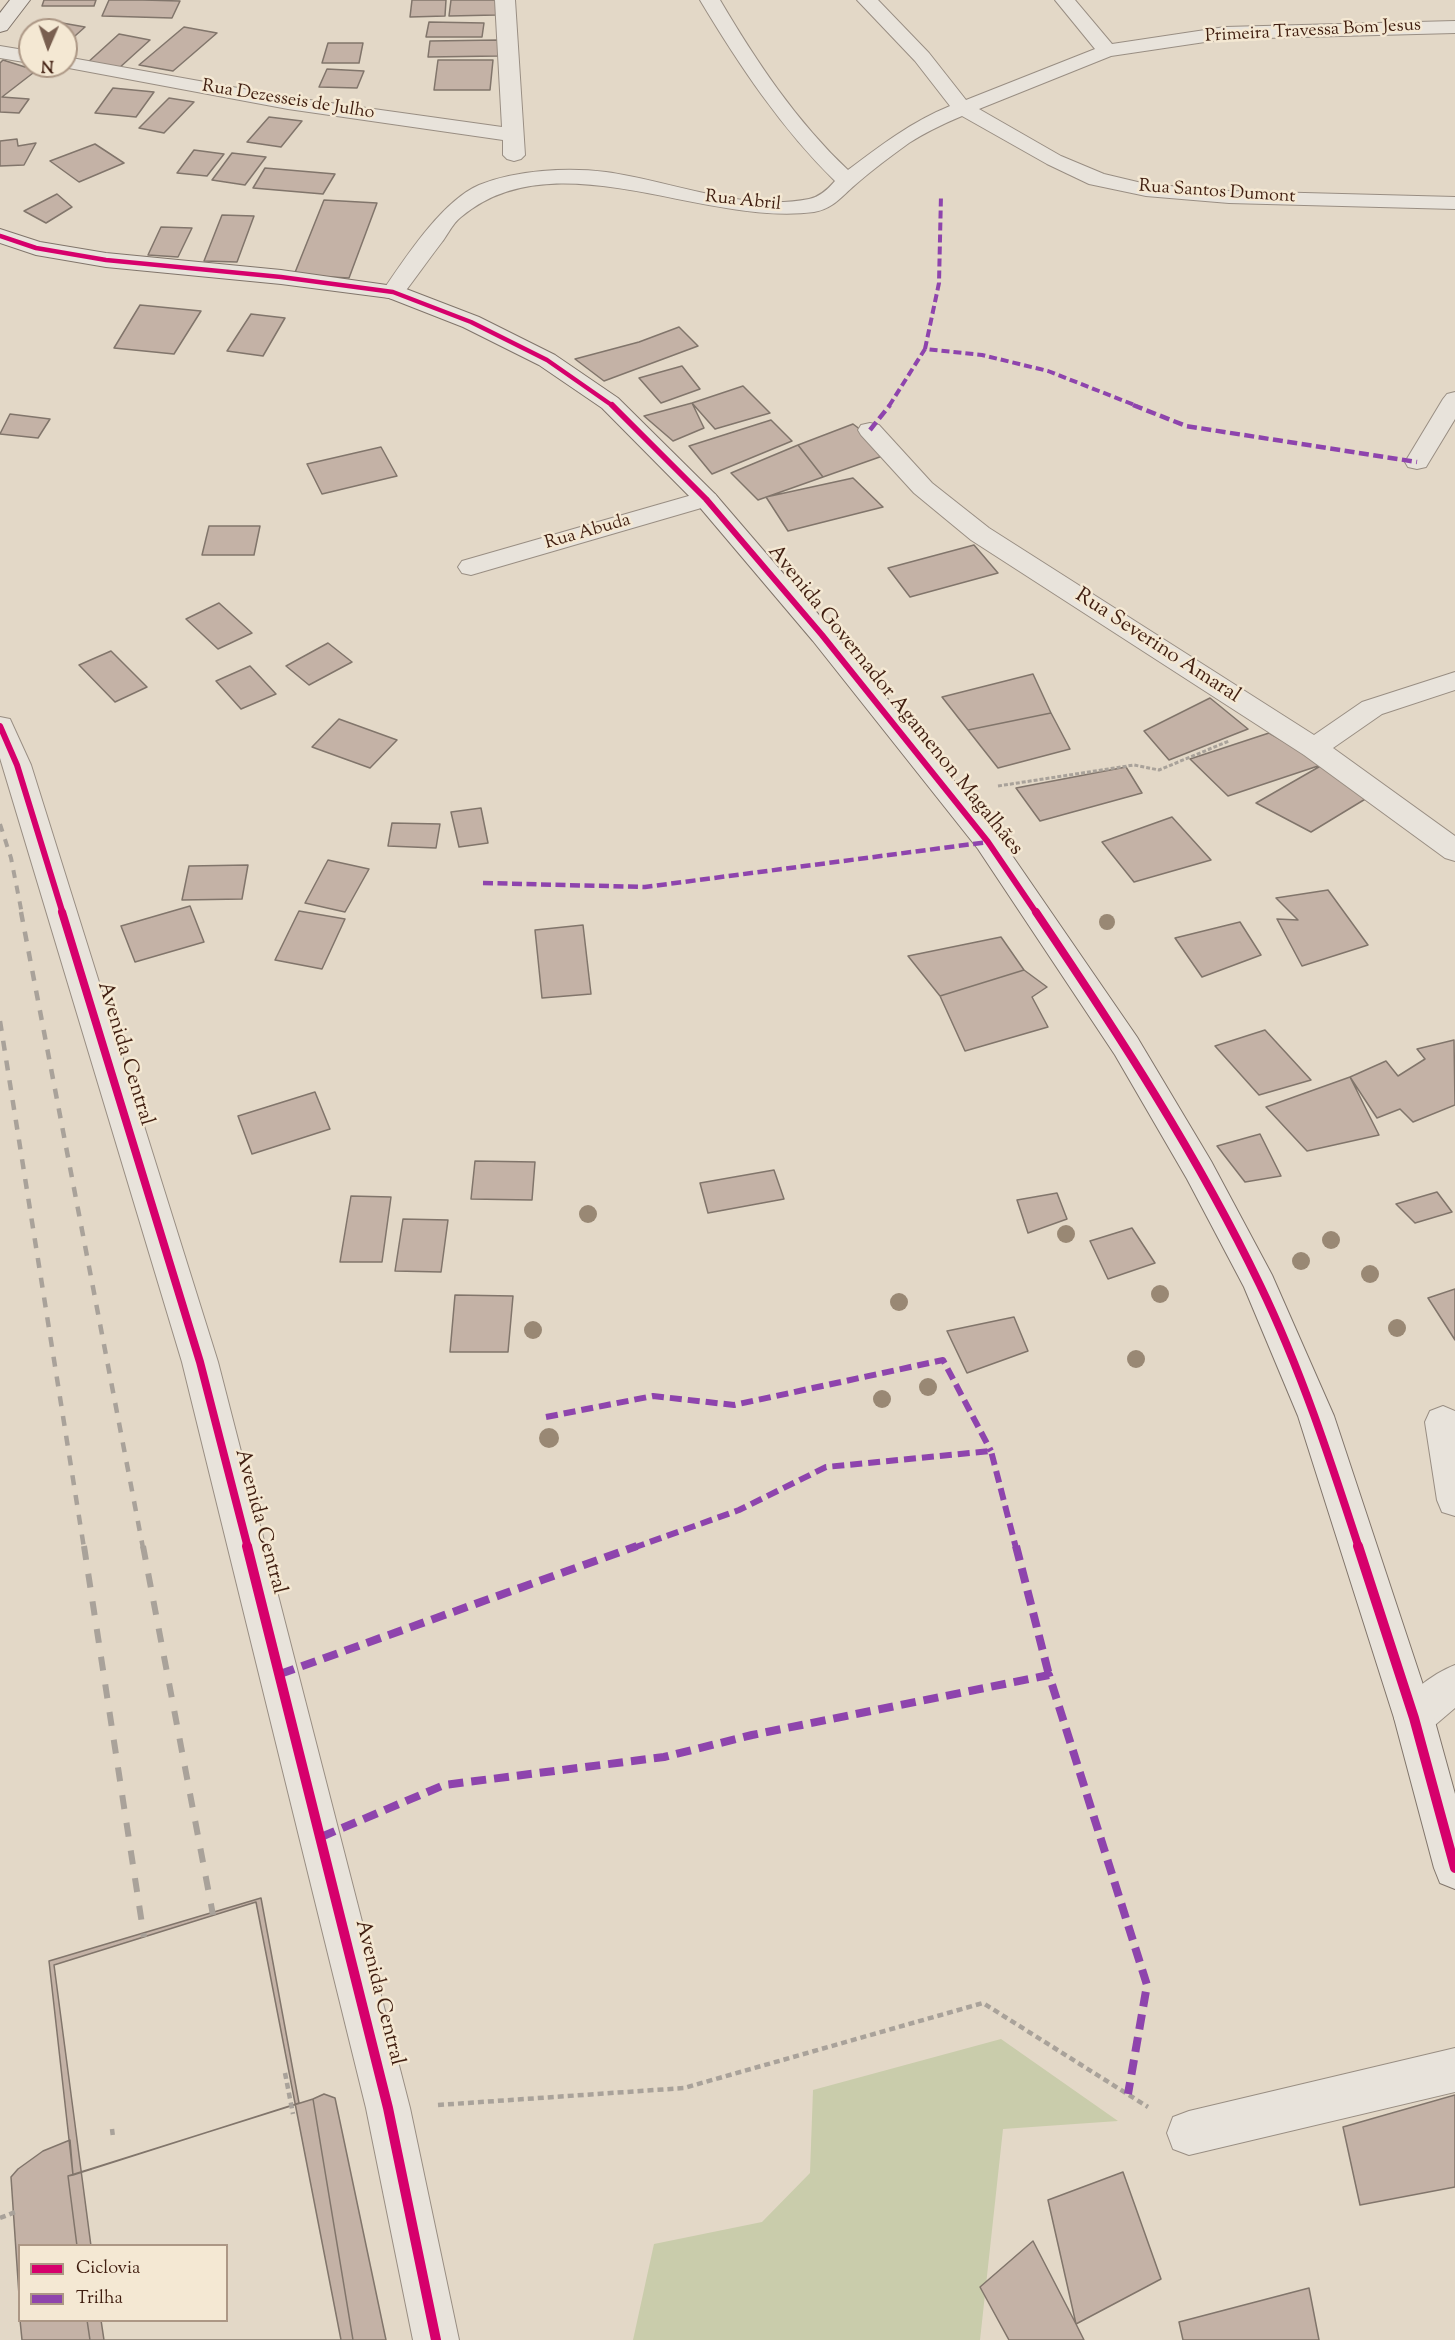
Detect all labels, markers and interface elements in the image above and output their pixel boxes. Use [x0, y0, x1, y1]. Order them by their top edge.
street label: Primeira Travessa Bom Jesus [1204, 16, 1422, 48]
north arrow [18, 18, 78, 78]
text: N [41, 53, 54, 76]
street label: Rua Dezesseis de Julho [200, 77, 376, 125]
street label: Rua Santos Dumont [1138, 177, 1296, 209]
street label: Rua Abril [704, 187, 782, 217]
street label: Rua Abuda [543, 510, 633, 556]
street label: Avenida Governador Agamenon Magalhães [761, 541, 1027, 861]
street label: Rua Severino Amaral [1070, 584, 1244, 710]
street label: Avenida Central [90, 979, 158, 1129]
street label: Avenida Central [228, 1447, 290, 1597]
street label: Avenida Central [348, 1918, 408, 2068]
legend [18, 2244, 228, 2322]
text: Ciclovia [76, 2256, 140, 2282]
text: Trilha [76, 2286, 123, 2312]

